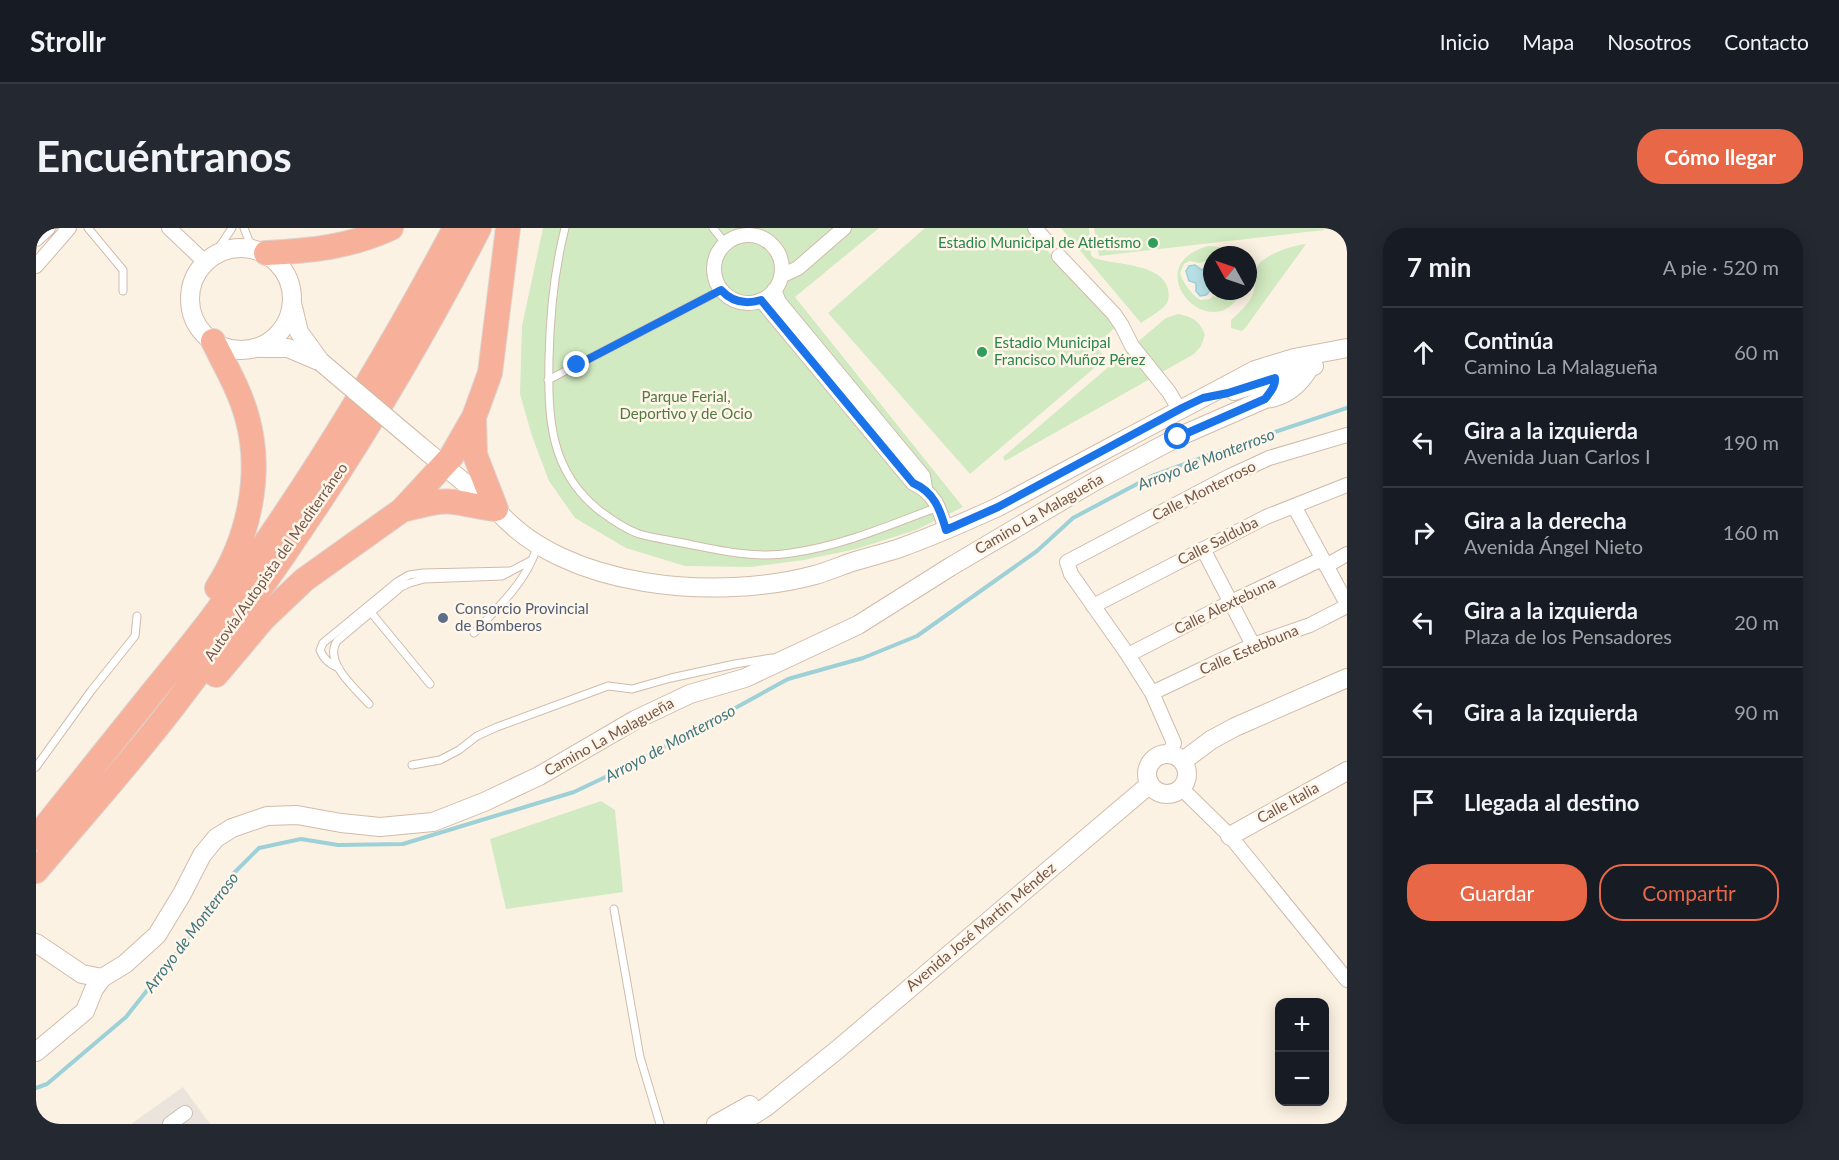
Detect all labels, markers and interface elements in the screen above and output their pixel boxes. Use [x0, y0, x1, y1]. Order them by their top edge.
text: Strollr [30, 24, 106, 58]
text: Inicio [1440, 29, 1489, 54]
text: Mapa [1522, 29, 1574, 54]
text: Nosotros [1607, 29, 1691, 54]
text: Contacto [1724, 29, 1809, 54]
button: Cómo llegar [1637, 129, 1803, 184]
text: Encuéntranos [36, 131, 292, 181]
place label: Estadio Municipal de Atletismo [938, 233, 1141, 251]
marker: Estadio Municipal de Atletismo [1146, 236, 1160, 250]
north arrow [1203, 246, 1257, 300]
text: 7 min [1407, 251, 1471, 283]
text: A pie · 520 m [1663, 255, 1779, 279]
text: Continúa [1464, 327, 1553, 354]
place label: Estadio Municipal Francisco Muñoz Pérez [994, 333, 1146, 368]
icon: ahead [1407, 336, 1440, 369]
text: 60 m [1734, 340, 1779, 364]
marker: Estadio Municipal Francisco Muñoz Pérez [975, 345, 989, 359]
route end [563, 351, 589, 377]
text: Camino La Malagueña [1464, 354, 1658, 378]
park label: Parque Ferial, Deportivo y de Ocio [620, 387, 752, 422]
text: Gira a la izquierda [1464, 417, 1638, 444]
route start [1164, 423, 1190, 449]
water label: Arroyo de Monterroso [1134, 424, 1277, 494]
icon: left [1407, 426, 1440, 459]
text: 190 m [1723, 430, 1779, 454]
text: Avenida Juan Carlos I [1464, 444, 1651, 468]
street label: Calle Monterroso [1149, 456, 1258, 524]
street label: Autovía/Autopista del Mediterráneo [200, 459, 351, 664]
street label: Camino La Malagueña [971, 469, 1106, 557]
text: Gira a la derecha [1464, 507, 1627, 534]
street label: Calle Salduba [1174, 512, 1261, 568]
icon: right [1407, 516, 1440, 549]
text: 160 m [1723, 520, 1779, 544]
text: Avenida Ángel Nieto [1464, 534, 1643, 558]
street label: Calle Alextebuna [1171, 573, 1278, 637]
text: Gira a la izquierda [1464, 597, 1638, 624]
place label: Consorcio Provincial de Bomberos [455, 599, 589, 634]
icon: left [1407, 606, 1440, 639]
text: 20 m [1734, 610, 1779, 634]
marker: Consorcio Provincial de Bomberos [436, 611, 450, 625]
street label: Calle Estebbuna [1196, 620, 1301, 678]
text: Plaza de los Pensadores [1464, 624, 1672, 648]
street label: Camino La Malagueña [541, 693, 676, 779]
icon: left [1407, 696, 1440, 729]
text: Gira a la izquierda [1464, 699, 1638, 726]
water label: Arroyo de Monterroso [600, 700, 738, 786]
text: 90 m [1734, 700, 1779, 724]
street label: Calle Italia [1254, 778, 1321, 826]
icon: arrive [1407, 786, 1440, 819]
text: Llegada al destino [1464, 789, 1640, 816]
street label: Avenida José Martín Méndez [902, 858, 1059, 994]
button: Guardar [1407, 864, 1587, 921]
button: Compartir [1599, 864, 1779, 921]
water label: Arroyo de Monterroso [139, 868, 242, 996]
map controls [1275, 998, 1329, 1106]
button: + [1275, 998, 1329, 1052]
button: − [1275, 1052, 1329, 1106]

